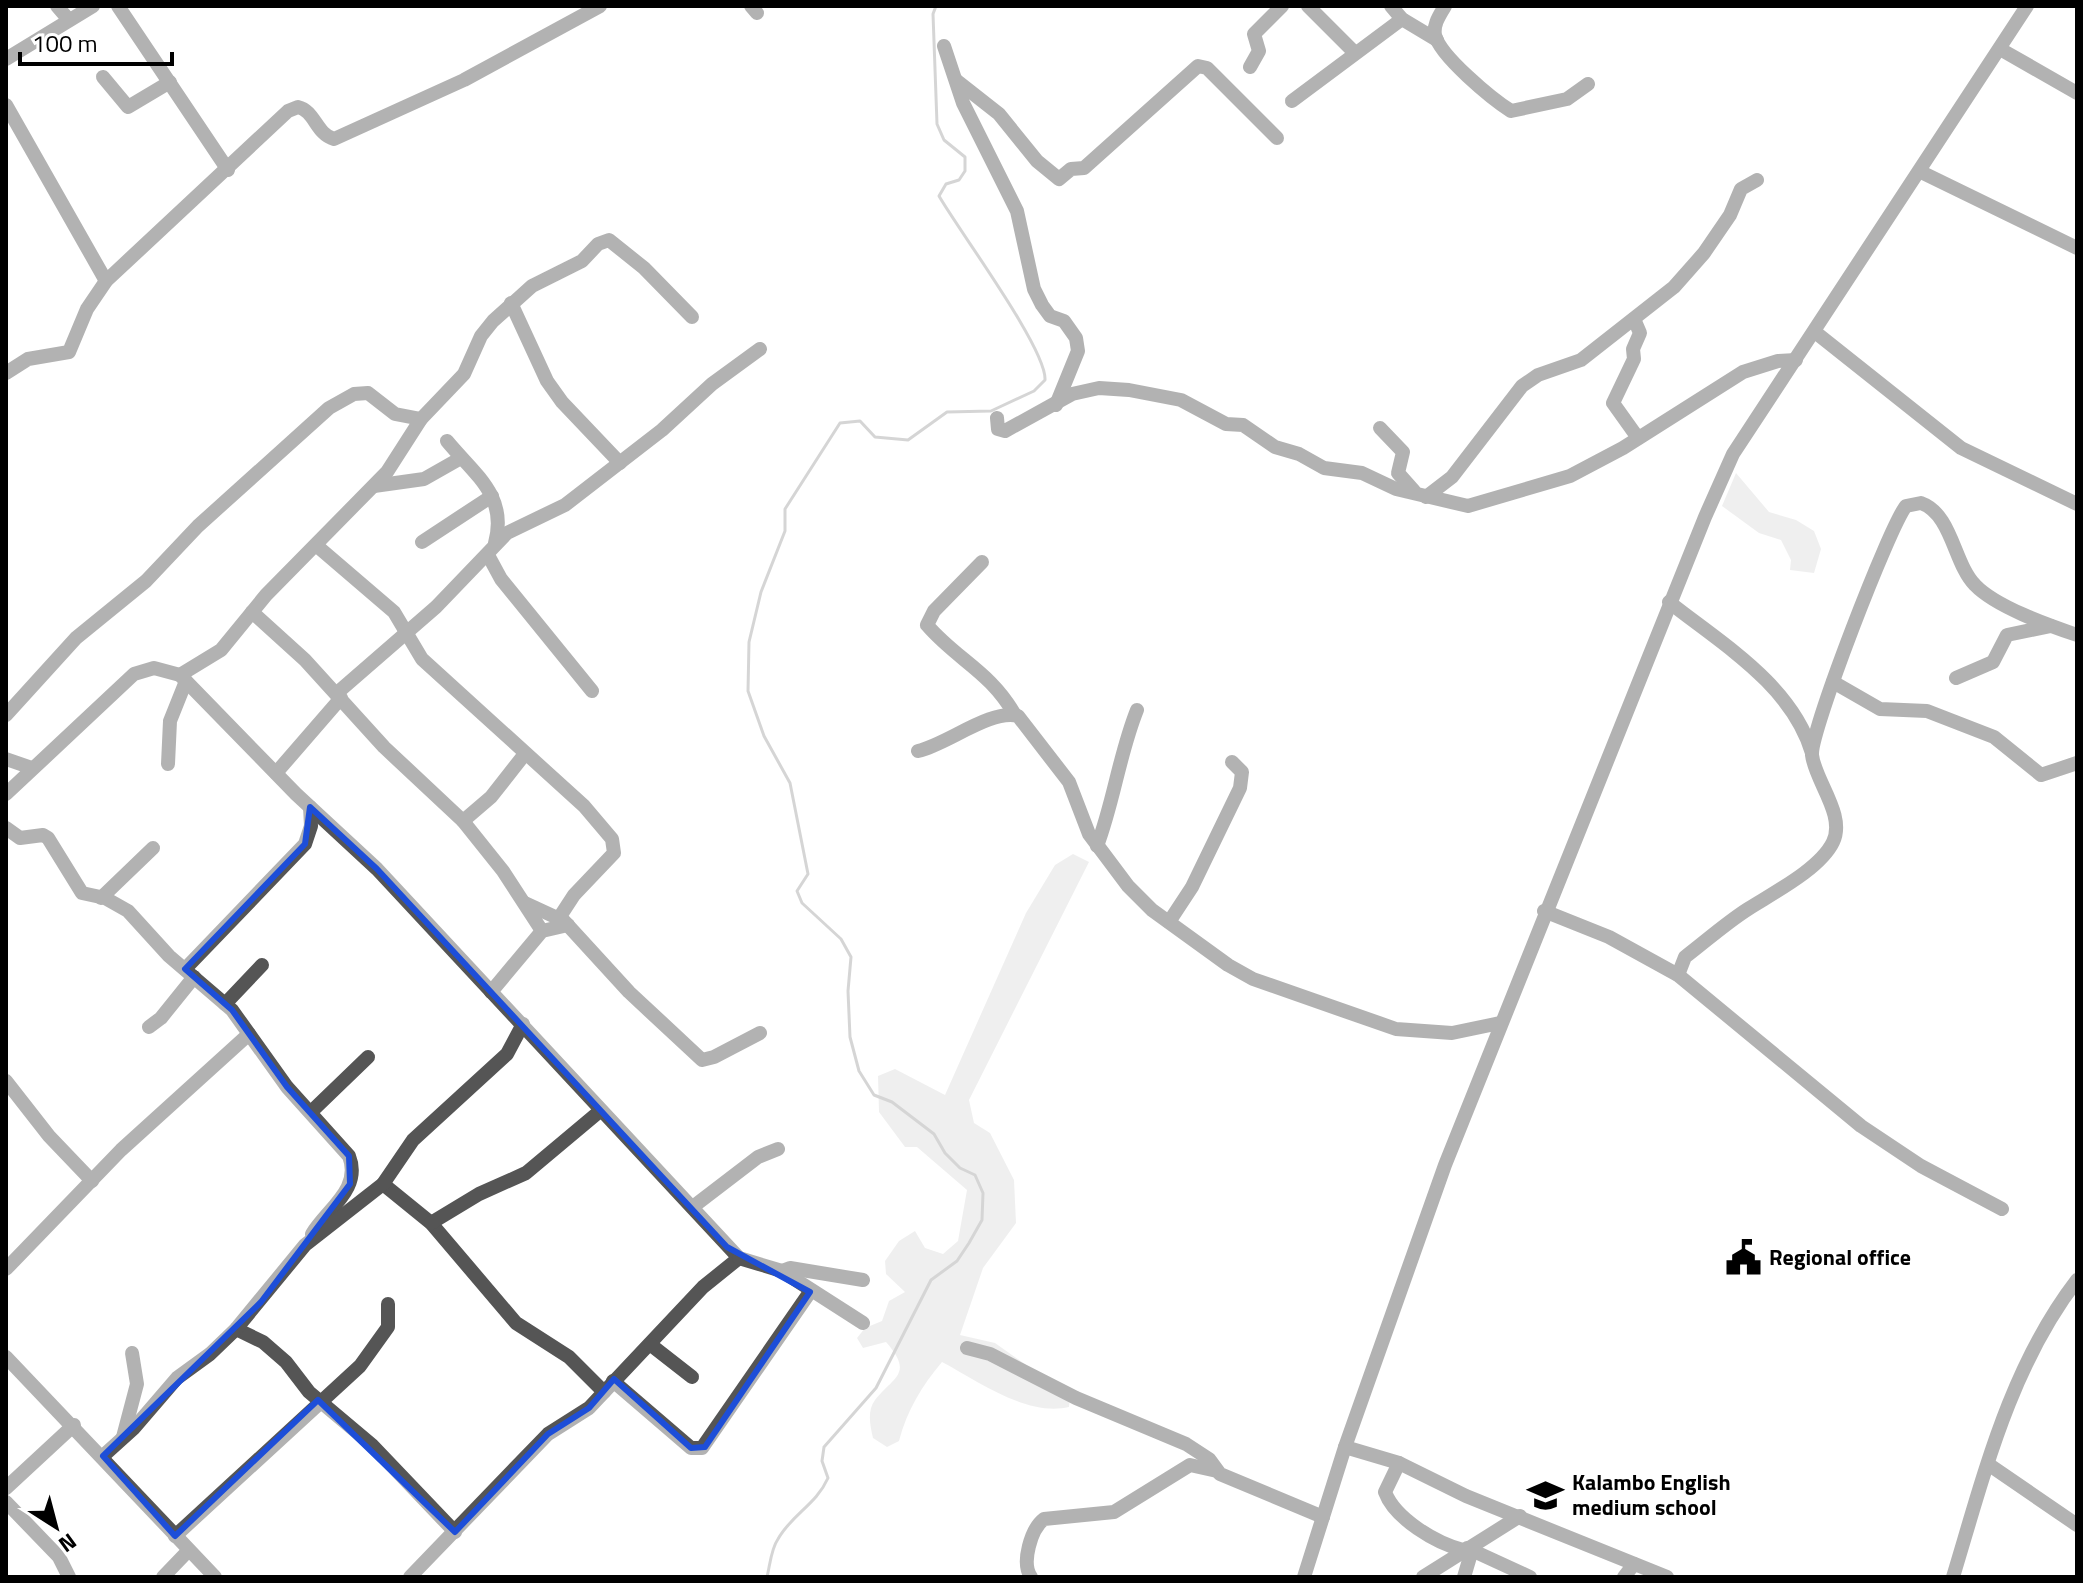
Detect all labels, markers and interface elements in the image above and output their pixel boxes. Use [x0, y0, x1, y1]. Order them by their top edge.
scale bar [20, 16, 172, 66]
text: 100 m [32, 25, 98, 61]
public building icon: Regional office [1724, 1238, 1762, 1276]
place label: Regional office [1769, 1240, 1911, 1274]
place label: Kalambo English medium school [1572, 1465, 1731, 1524]
school or university icon: Kalambo English medium school [1527, 1476, 1565, 1514]
north arrow [16, 1487, 96, 1567]
text: N [52, 1525, 84, 1561]

